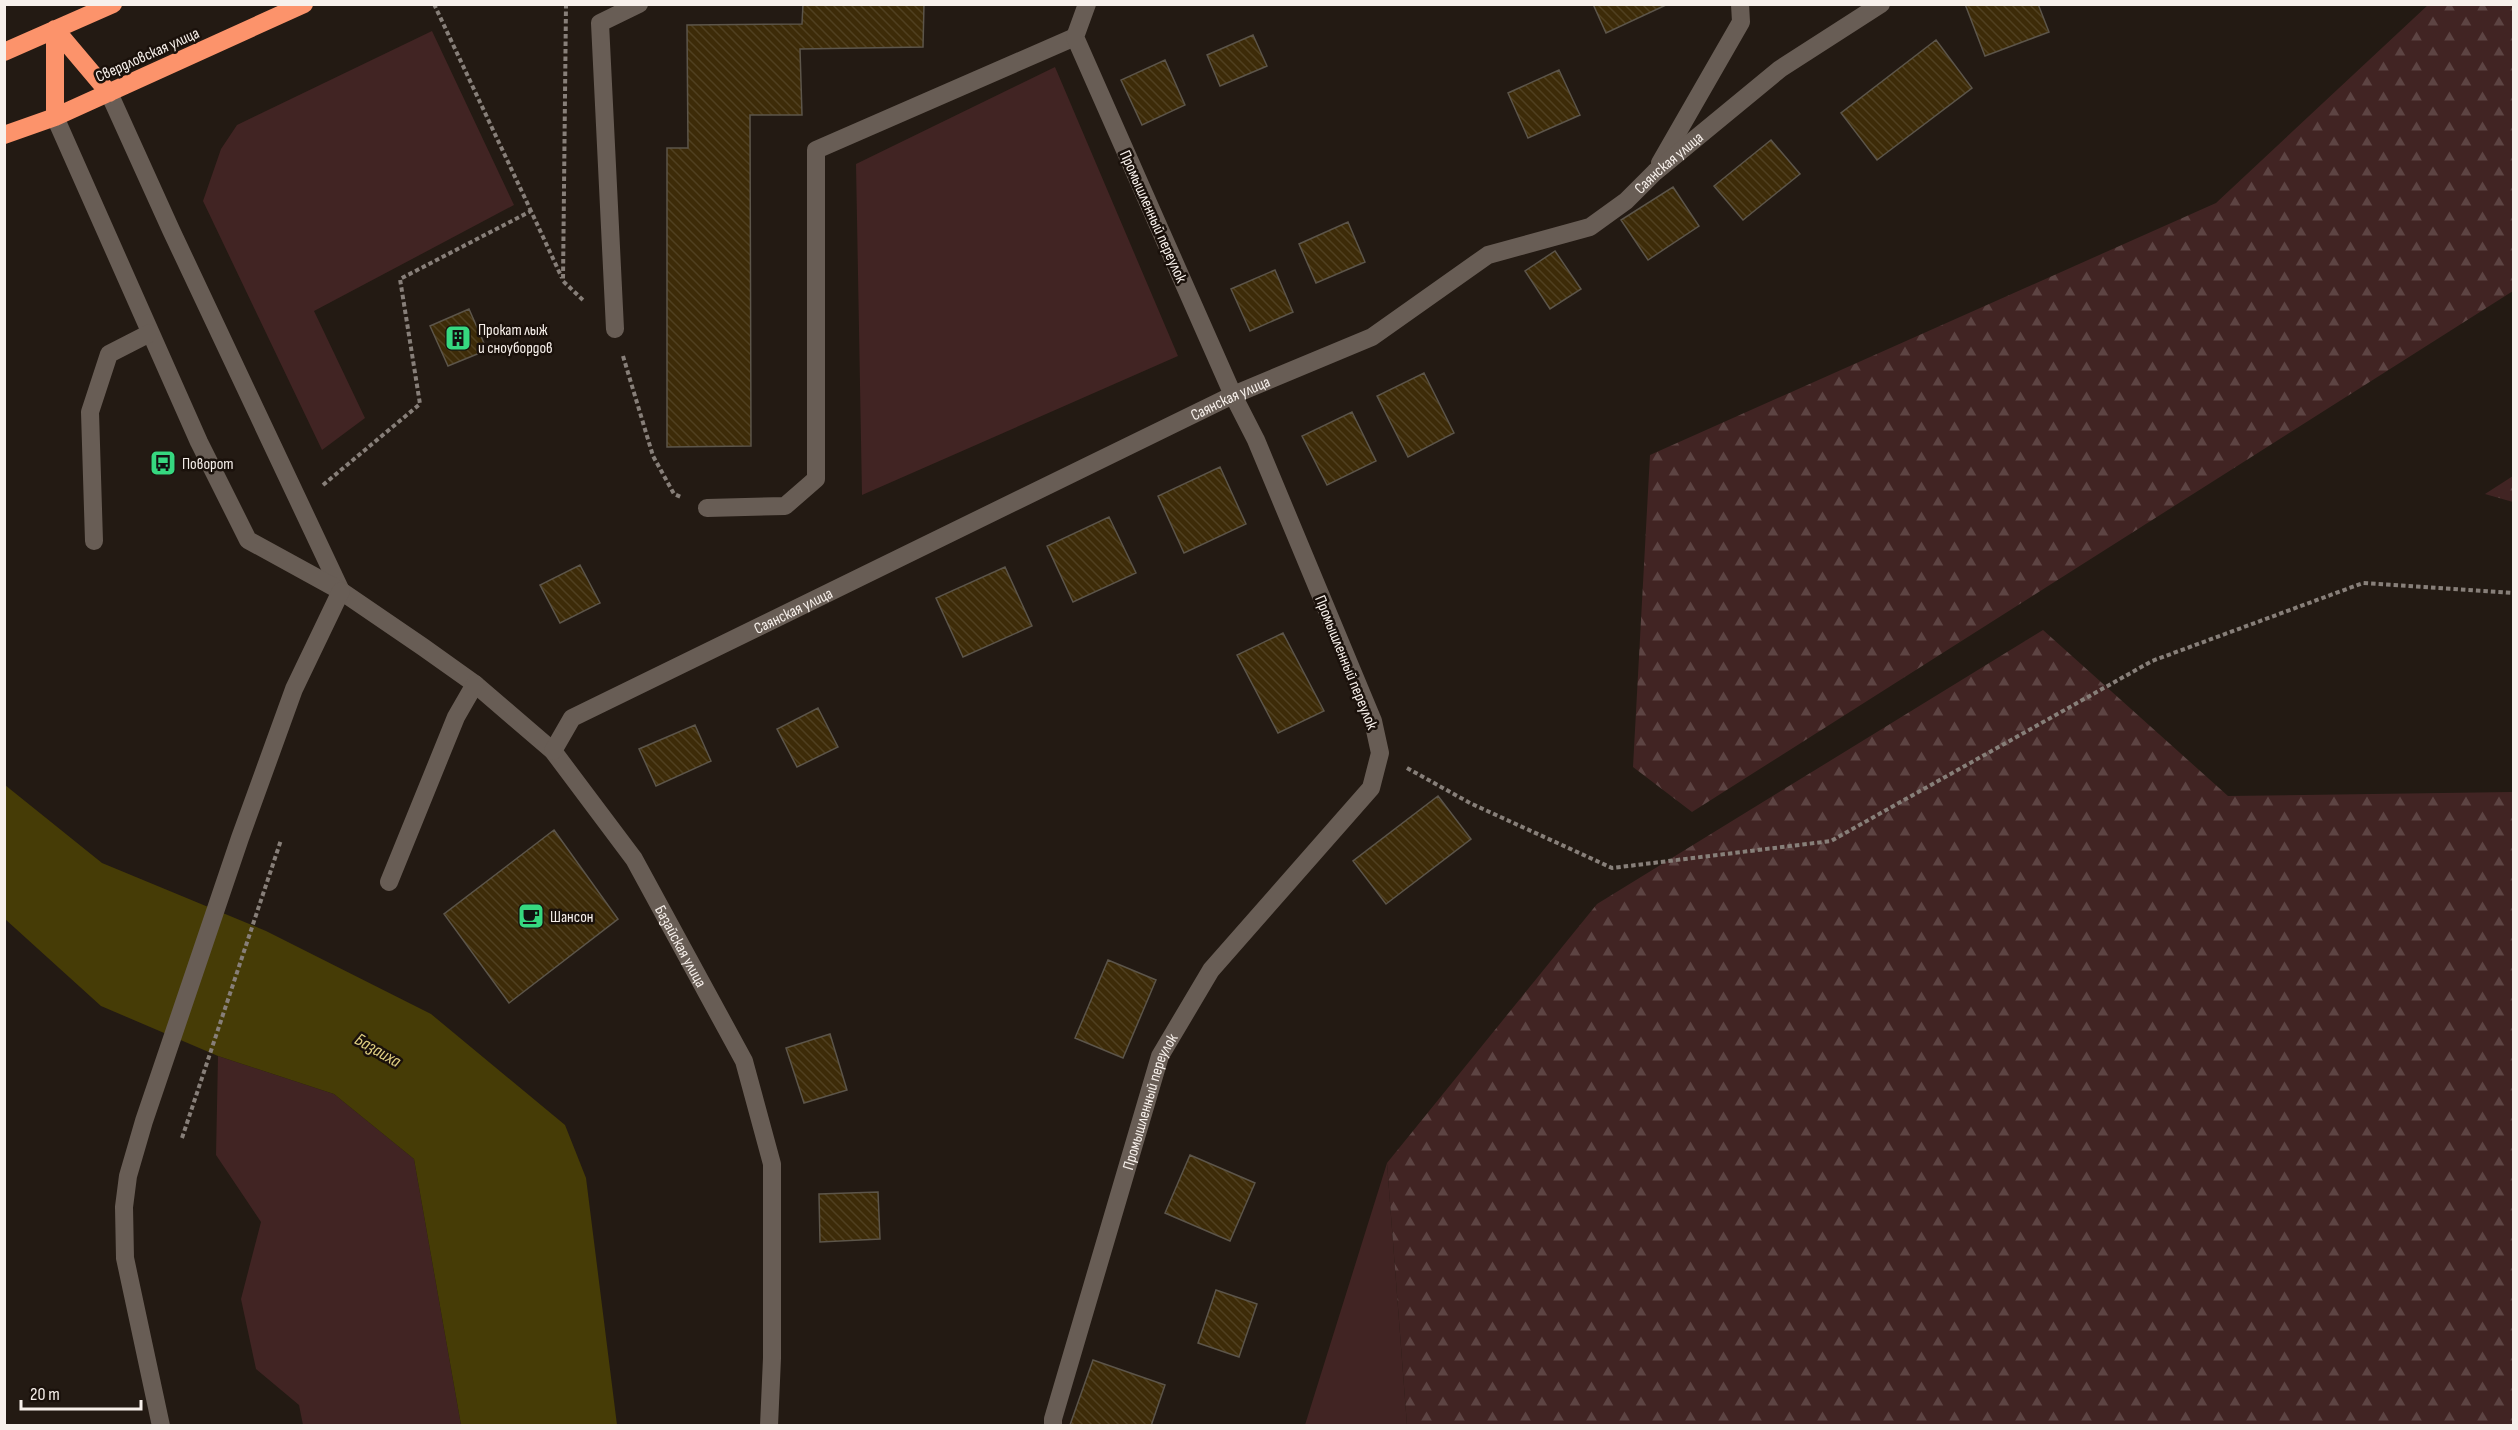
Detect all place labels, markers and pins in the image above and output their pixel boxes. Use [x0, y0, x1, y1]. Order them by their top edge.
place label: Прокат лыж и сноубордов [478, 321, 553, 358]
building icon: Прокат лыж и сноубордов [443, 323, 473, 353]
bus stop icon: Поворот [148, 448, 178, 478]
place label: Поворот [182, 455, 234, 474]
cafe icon: Шансон [516, 901, 546, 931]
place label: Шансон [550, 908, 593, 927]

